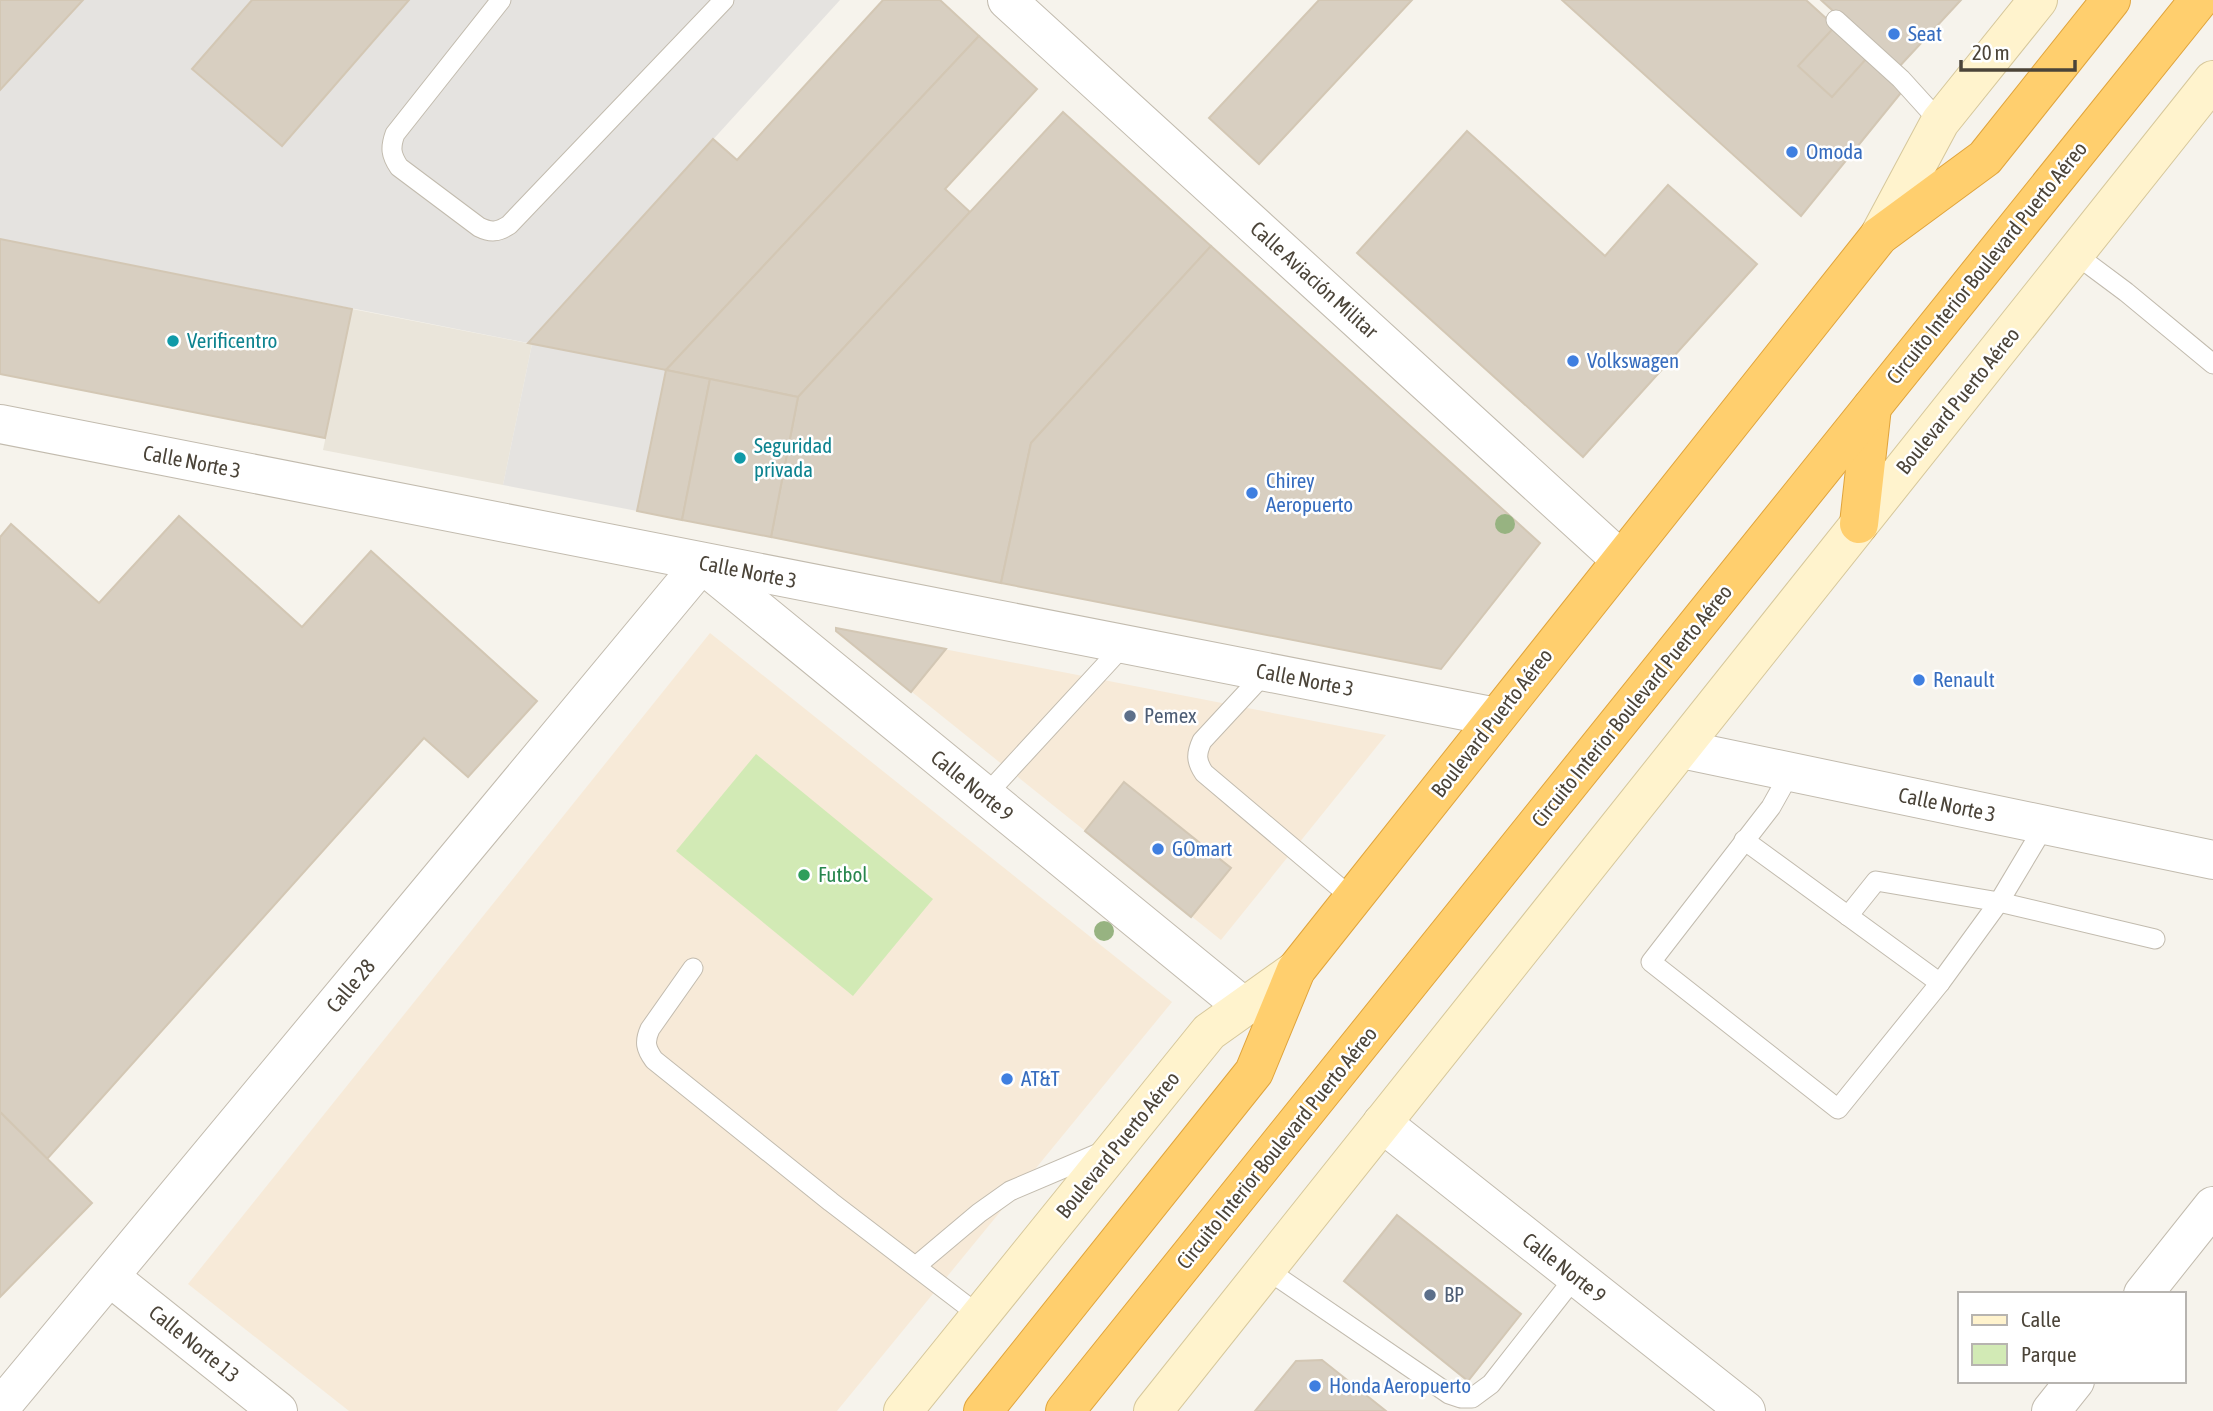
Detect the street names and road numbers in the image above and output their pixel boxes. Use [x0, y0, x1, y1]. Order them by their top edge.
street label: Circuito Interior Boulevard Puerto Aéreo [1881, 137, 2091, 388]
street label: Calle Aviación Militar [1246, 216, 1384, 343]
street label: Boulevard Puerto Aéreo [1891, 322, 2024, 479]
street label: Calle Norte 3 [141, 440, 243, 482]
street label: Calle Norte 3 [697, 550, 799, 592]
street label: Circuito Interior Boulevard Puerto Aéreo [1526, 580, 1736, 831]
street label: Boulevard Puerto Aéreo [1426, 643, 1557, 801]
street label: Calle Norte 3 [1254, 658, 1356, 700]
street label: Calle Norte 9 [927, 745, 1019, 826]
street label: Calle Norte 3 [1896, 782, 1998, 826]
street label: Calle 28 [321, 954, 380, 1017]
street label: Circuito Interior Boulevard Puerto Aéreo [1171, 1022, 1381, 1273]
street label: Boulevard Puerto Aéreo [1051, 1066, 1184, 1223]
street label: Calle Norte 9 [1518, 1227, 1611, 1307]
street label: Calle Norte 13 [145, 1300, 244, 1387]

